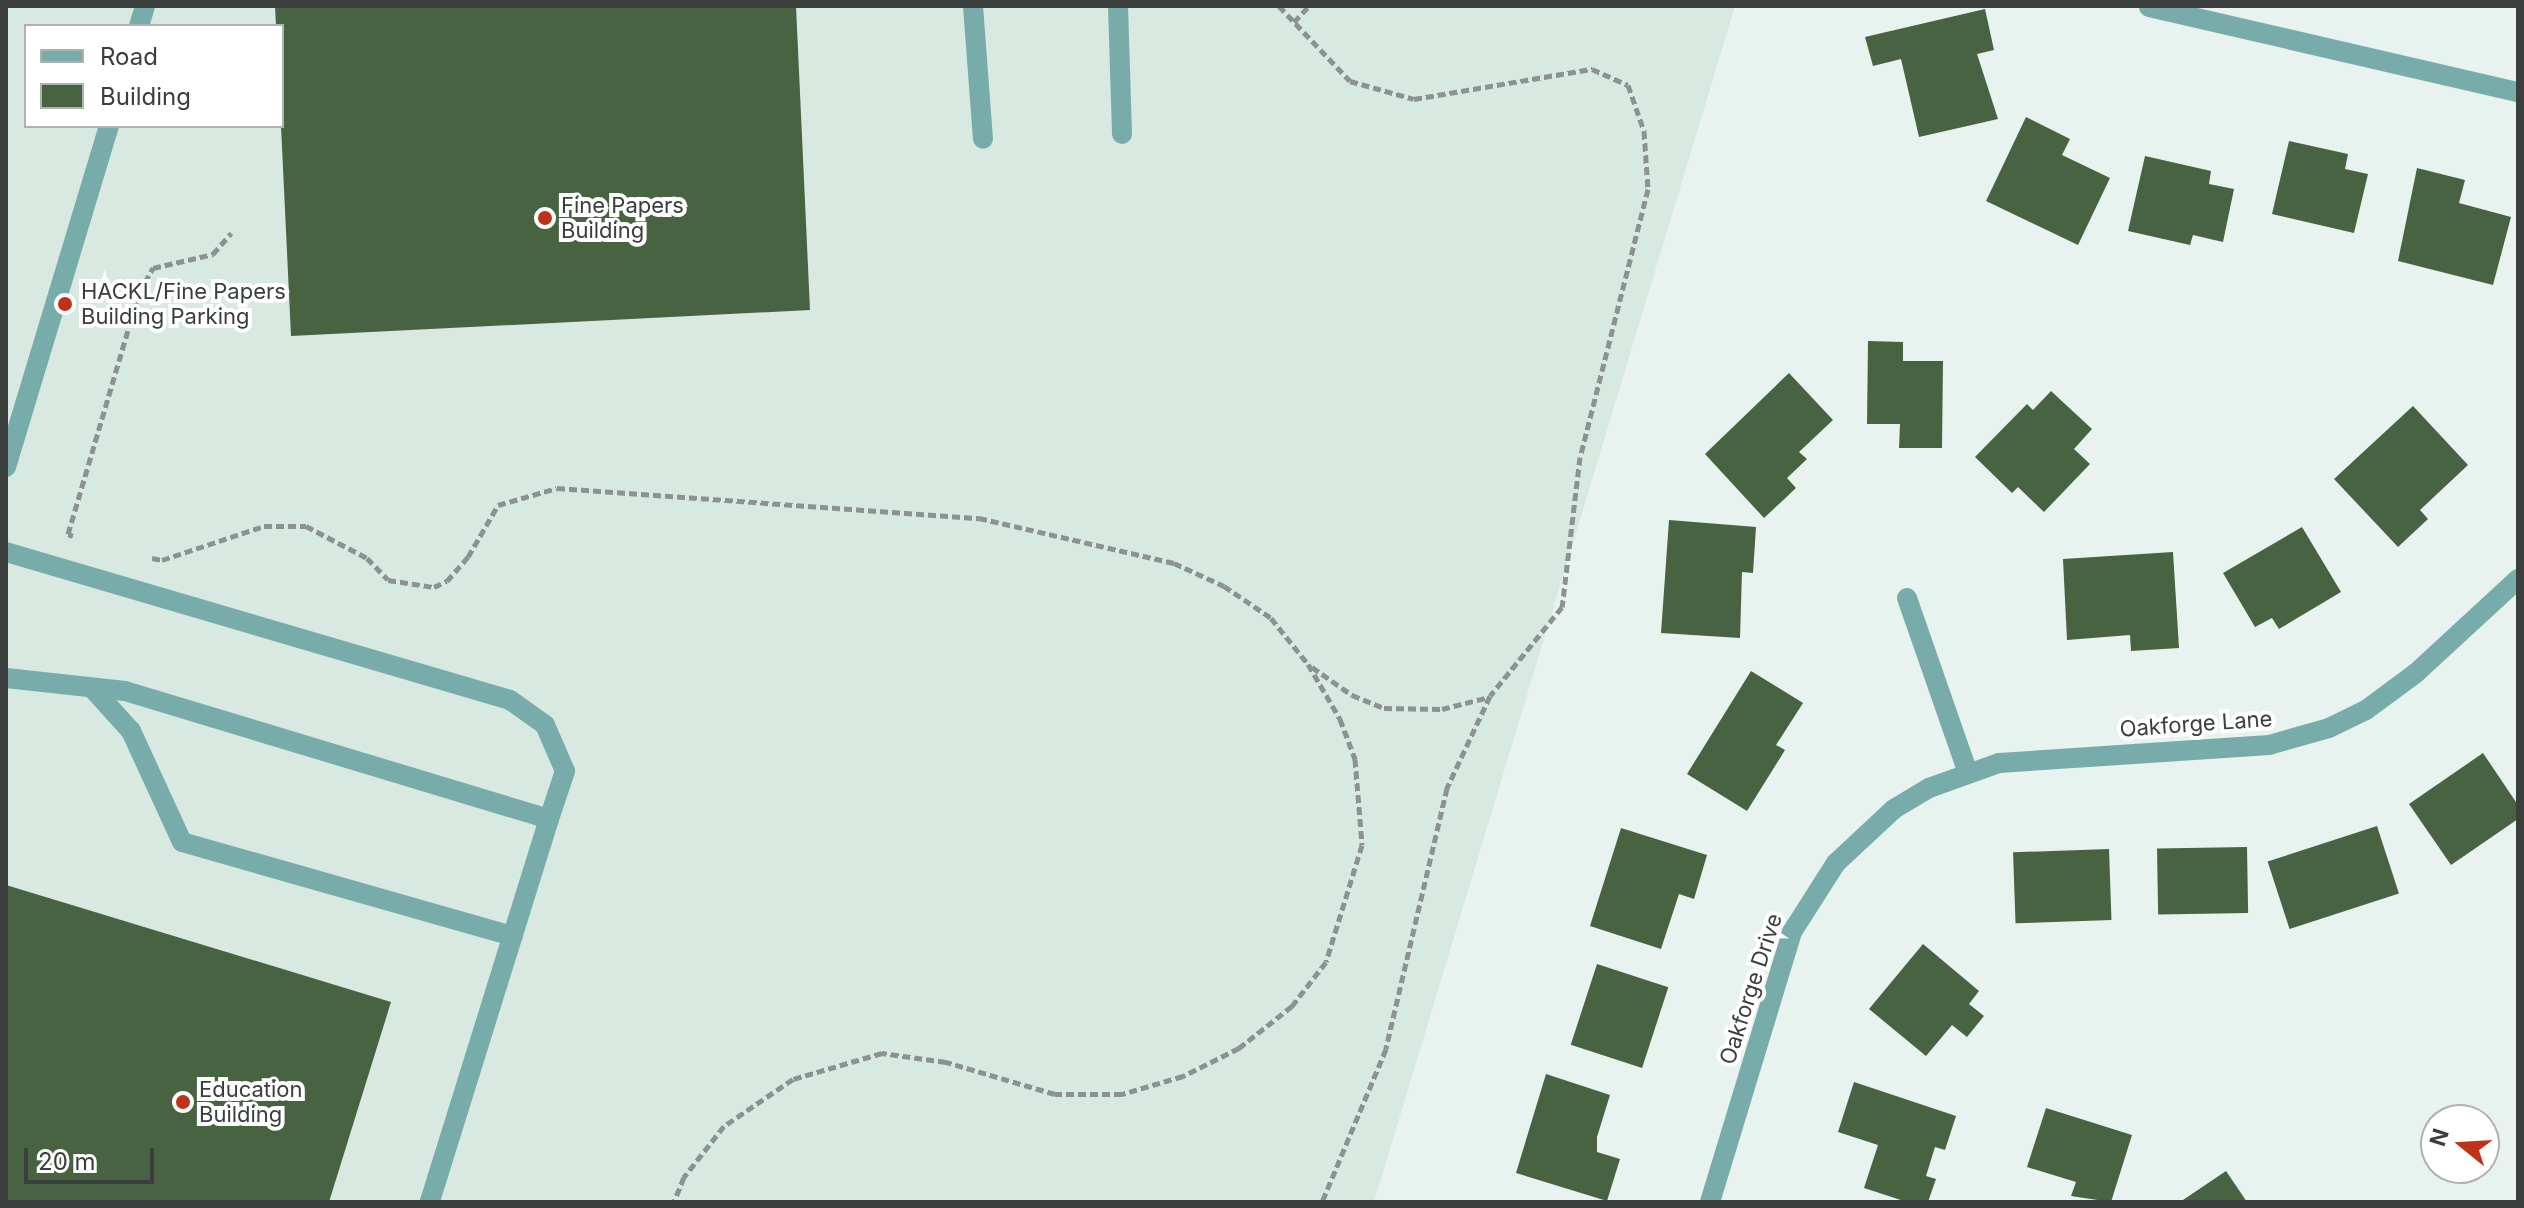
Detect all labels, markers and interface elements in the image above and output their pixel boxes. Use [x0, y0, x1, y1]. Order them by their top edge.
legend [24, 24, 284, 128]
text: Road [100, 42, 158, 71]
text: Building [100, 82, 191, 111]
place label: Fine Papers Building [561, 192, 684, 244]
marker: Fine Papers Building [536, 209, 554, 227]
place label: HACKL/Fine Papers Building Parking [81, 278, 286, 330]
marker: HACKL/Fine Papers Building Parking [56, 295, 74, 313]
street label: Oakforge Lane [2119, 705, 2273, 743]
street label: Oakforge Drive [1714, 910, 1788, 1068]
place label: Education Building [199, 1076, 303, 1128]
marker: Education Building [174, 1093, 192, 1111]
north arrow [2420, 1104, 2500, 1184]
text: N [2424, 1125, 2454, 1149]
scale bar [28, 1132, 158, 1182]
text: 20 m [38, 1147, 96, 1176]

